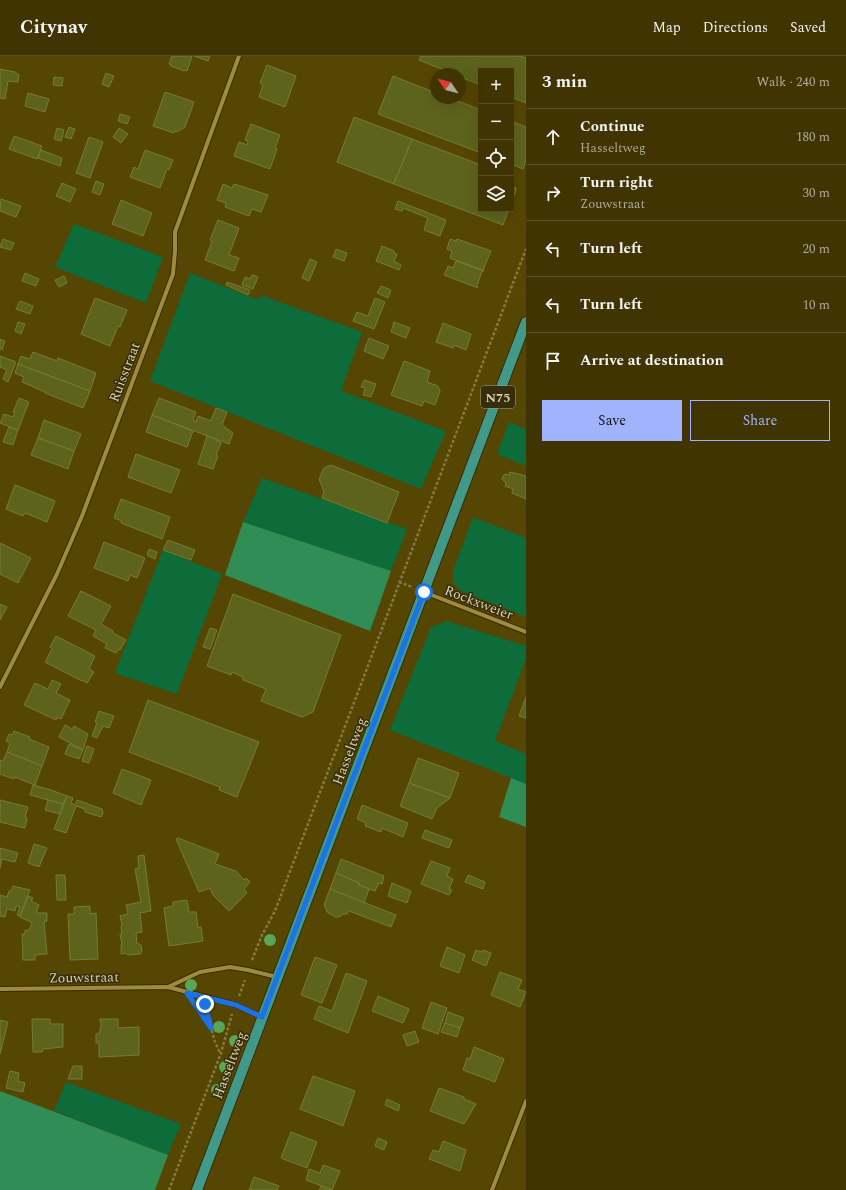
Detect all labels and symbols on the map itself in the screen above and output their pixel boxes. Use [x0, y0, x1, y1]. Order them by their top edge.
north arrow [430, 68, 466, 104]
street label: Ruisstraat [103, 339, 146, 405]
road number: N75 [481, 386, 515, 408]
street label: Rockxweier [441, 580, 517, 625]
route start [415, 583, 433, 601]
street label: Hasseltweg [327, 714, 372, 788]
street label: Zouwstraat [49, 966, 119, 989]
route end [196, 995, 214, 1013]
street label: Hasseltweg [207, 1028, 252, 1102]

